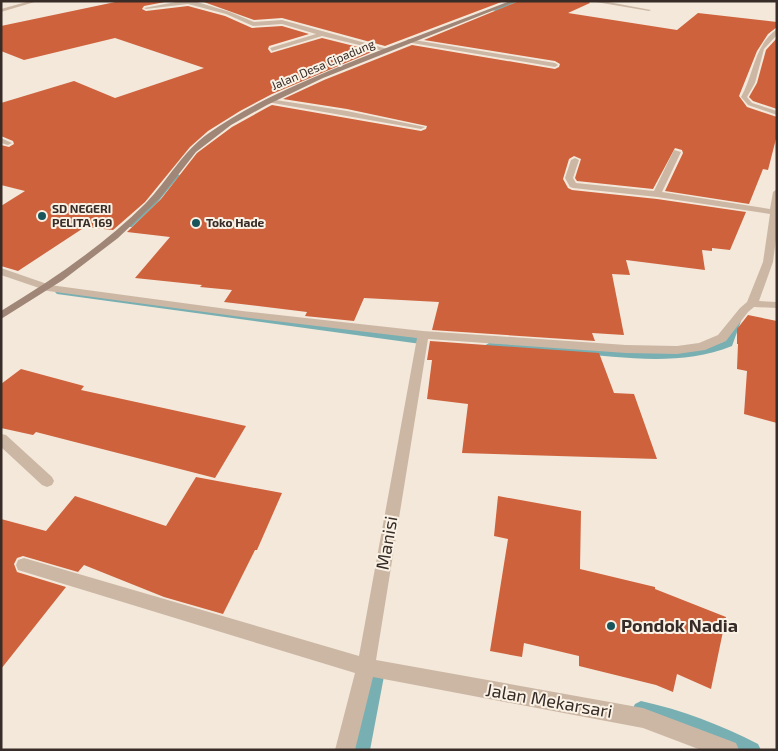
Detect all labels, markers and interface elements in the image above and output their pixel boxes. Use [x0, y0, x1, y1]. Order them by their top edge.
street label: Jalan Desa Cipadung [269, 36, 377, 92]
place label: SD NEGERI PELITA 169 [52, 201, 112, 229]
marker: SD NEGERI PELITA 169 [36, 210, 48, 222]
place label: Toko Hade [206, 215, 265, 229]
marker: Toko Hade [190, 217, 202, 229]
street label: Manisi [370, 514, 402, 571]
place label: Pondok Nadia [621, 614, 738, 636]
marker: Pondok Nadia [605, 620, 617, 632]
street label: Jalan Mekarsari [484, 678, 614, 722]

